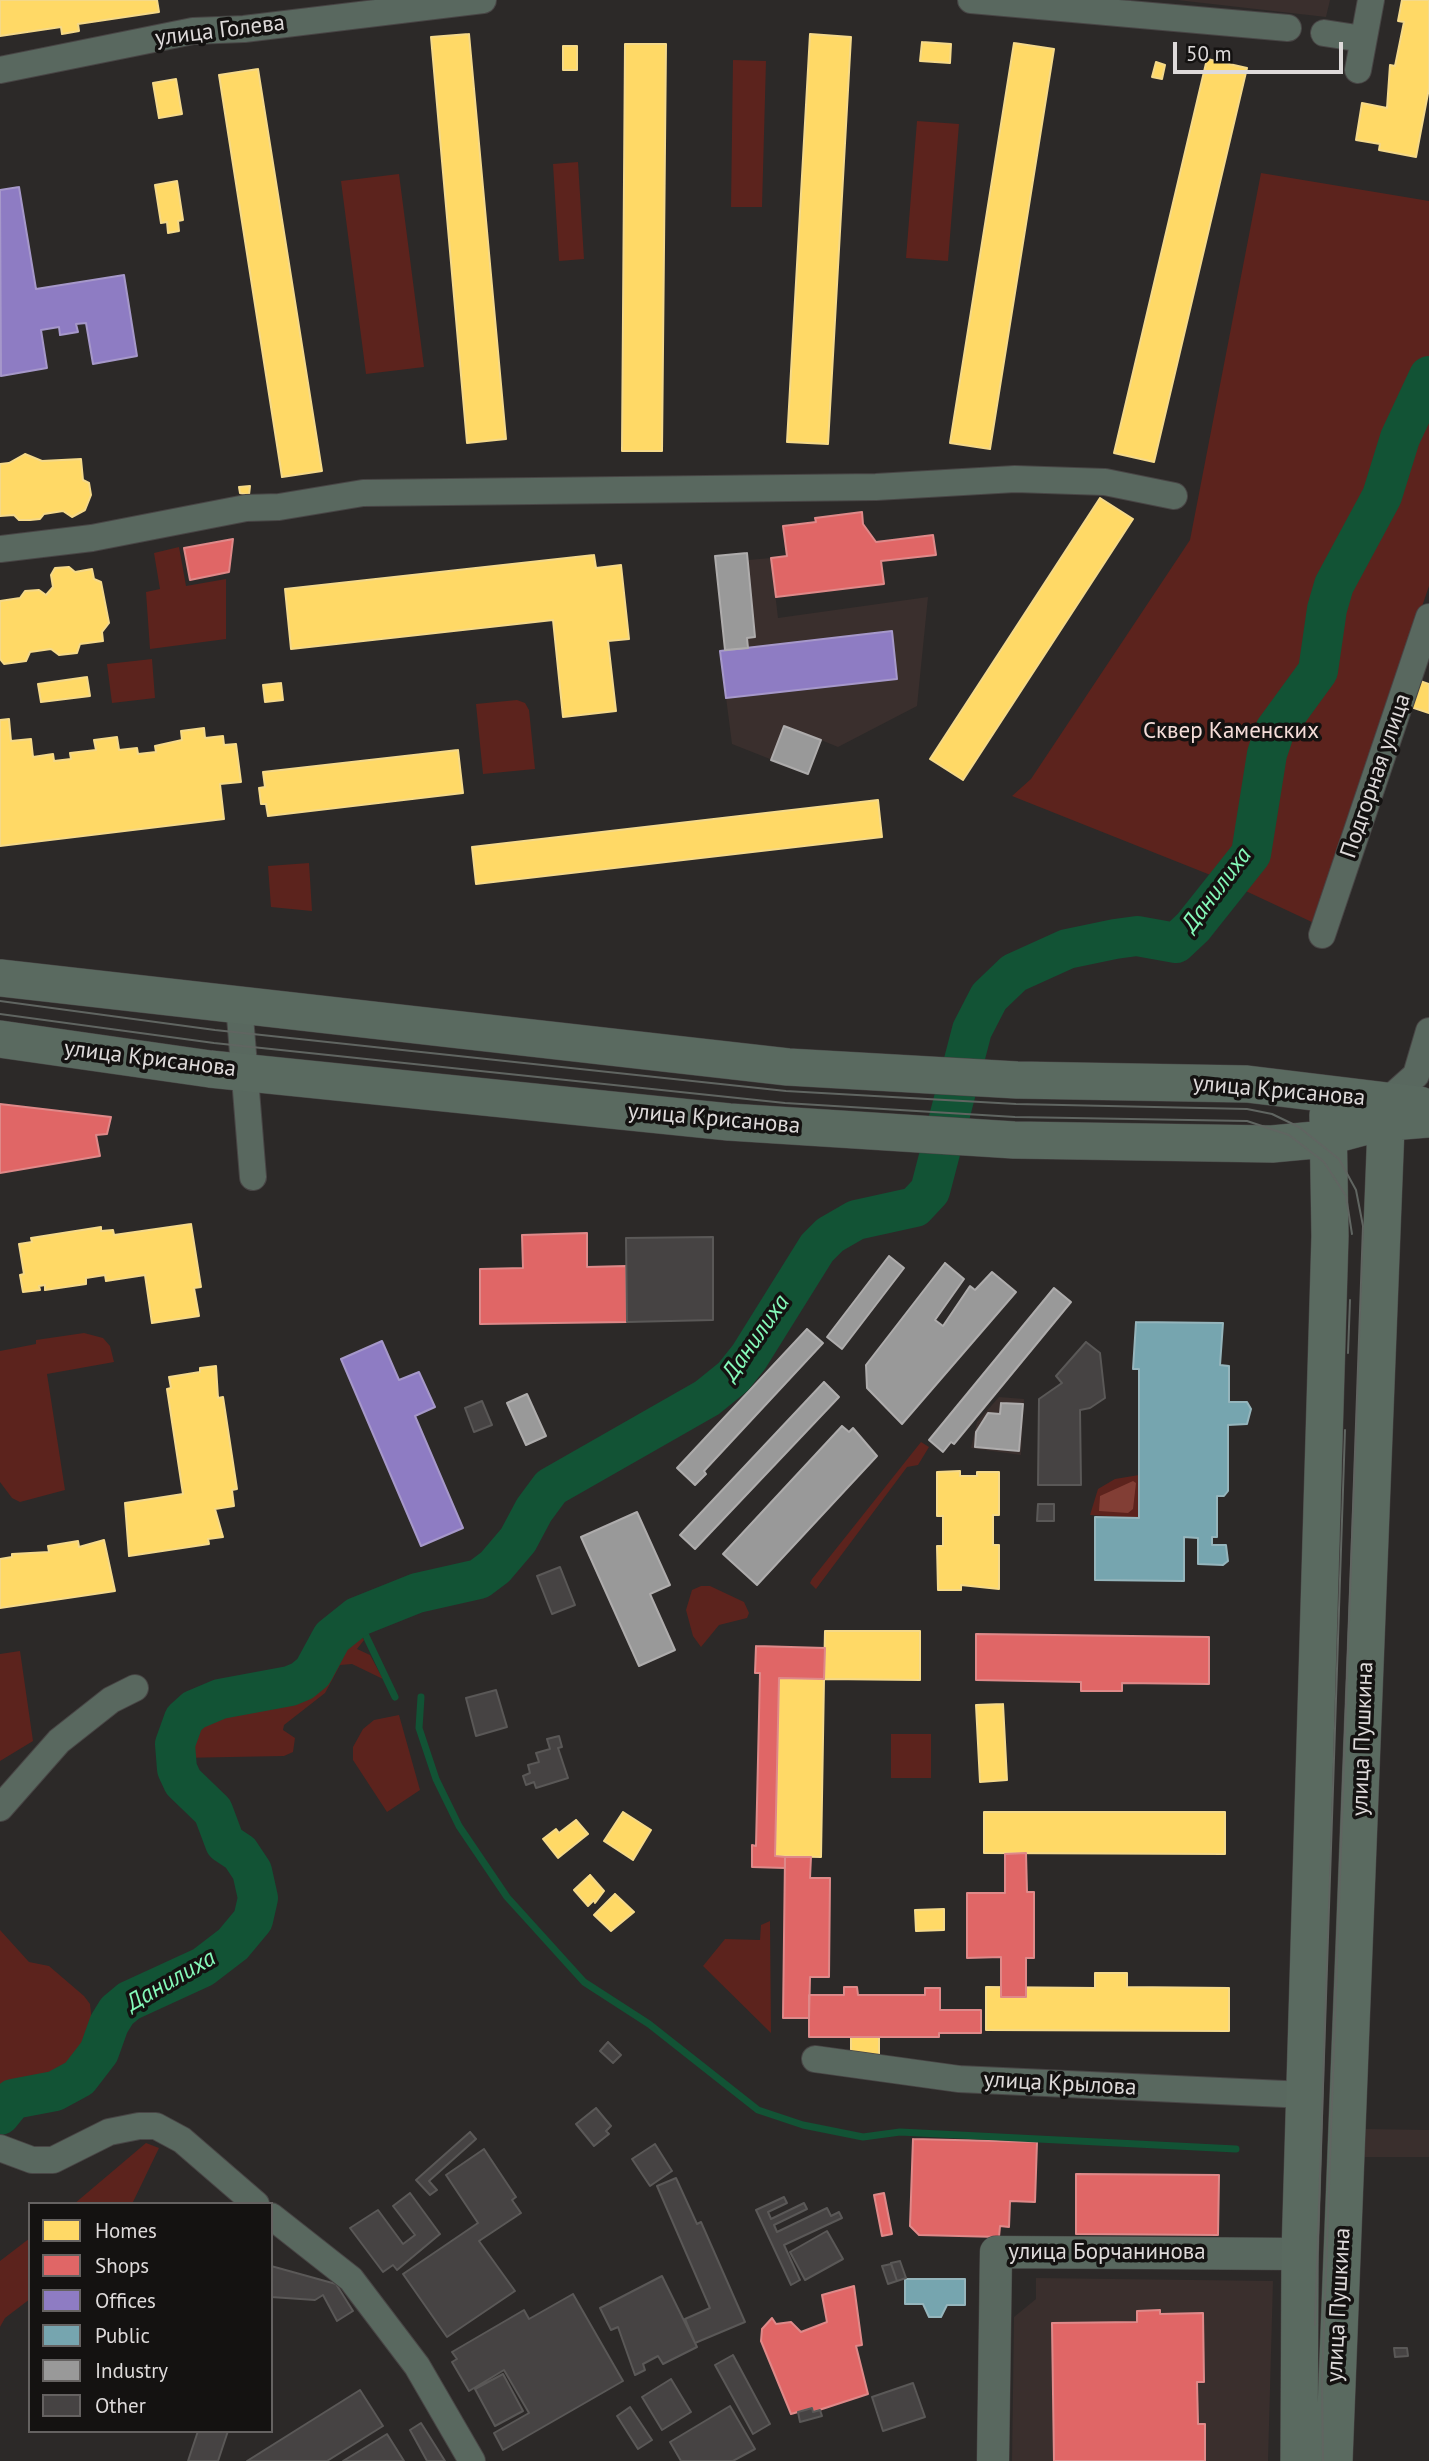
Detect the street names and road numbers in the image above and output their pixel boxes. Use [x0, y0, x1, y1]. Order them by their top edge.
street label: улица Голева [153, 9, 287, 53]
street label: Подгорная улица [1335, 690, 1417, 862]
street label: улица Крисанова [62, 1035, 238, 1083]
street label: улица Крисанова [1192, 1070, 1366, 1112]
street label: улица Крисанова [627, 1098, 801, 1140]
street label: улица Пушкина [1347, 1661, 1379, 1817]
street label: улица Крылова [983, 2066, 1137, 2102]
street label: улица Пушкина [1321, 2227, 1357, 2383]
street label: улица Борчанинова [1008, 2238, 1206, 2266]

